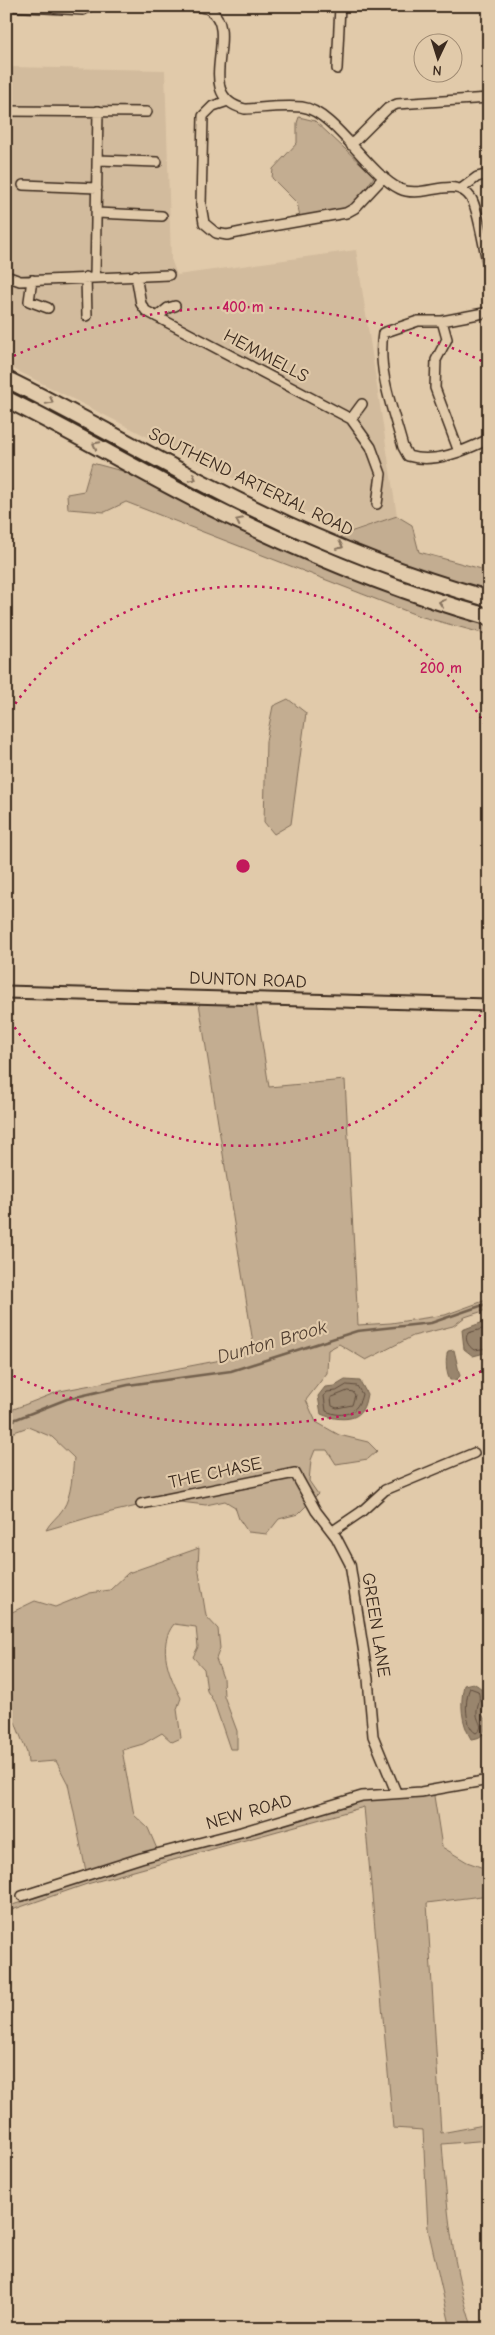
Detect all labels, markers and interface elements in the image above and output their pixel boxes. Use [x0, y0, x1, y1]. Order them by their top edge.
north arrow [412, 32, 462, 82]
text: N [432, 62, 442, 79]
text: 400 m [222, 298, 264, 316]
street label: HEMMELLS [220, 325, 312, 387]
one-way arrow [45, 395, 54, 405]
street label: SOUTHEND ARTERIAL ROAD [145, 423, 357, 541]
one-way arrow [92, 441, 101, 451]
one-way arrow [188, 472, 197, 482]
one-way arrow [236, 517, 245, 527]
one-way arrow [335, 540, 344, 550]
one-way arrow [439, 598, 447, 608]
text: 200 m [420, 659, 462, 677]
centre of rings [234, 857, 252, 875]
street label: DUNTON ROAD [189, 967, 307, 993]
water label: Dunton Brook [215, 1316, 330, 1368]
street label: THE CHASE [167, 1453, 264, 1493]
street label: GREEN LANE [357, 1571, 395, 1679]
street label: NEW ROAD [204, 1790, 294, 1834]

